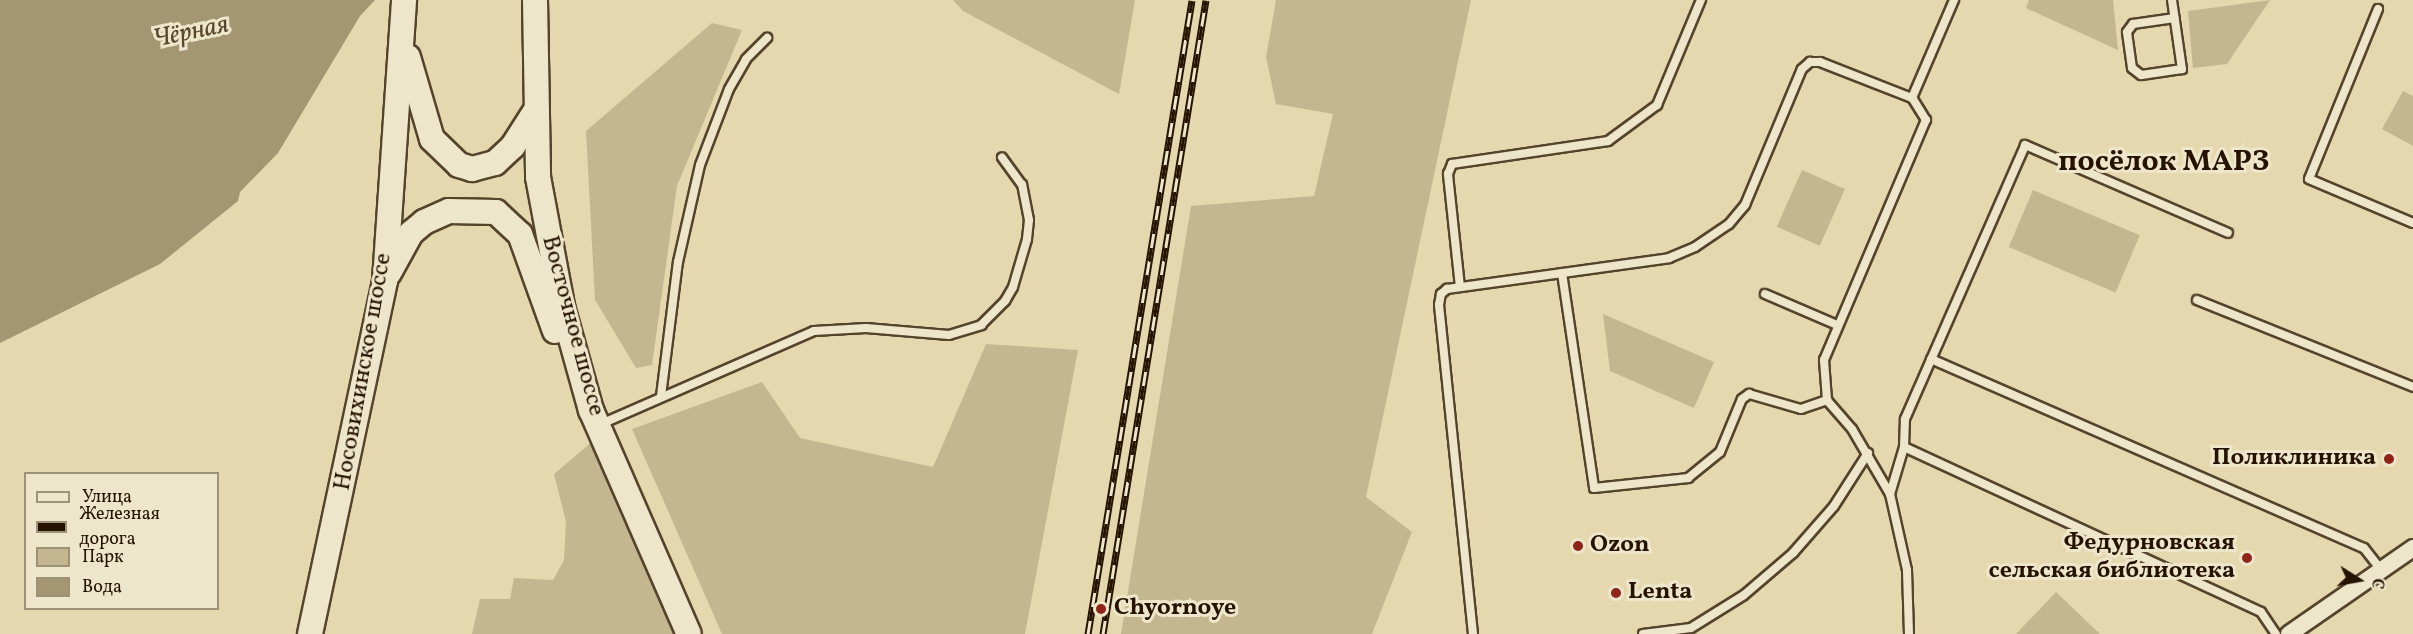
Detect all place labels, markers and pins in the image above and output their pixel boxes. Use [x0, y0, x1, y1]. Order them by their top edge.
place label: Поликлиника [2212, 445, 2376, 473]
marker: Поликлиника [2380, 450, 2398, 468]
place label: Федурновская сельская библиотека [1988, 530, 2235, 586]
place label: Ozon [1590, 532, 1650, 560]
marker: Ozon [1571, 539, 1585, 553]
marker: Федурновская сельская библиотека [2240, 551, 2254, 565]
place label: Lenta [1628, 579, 1692, 607]
marker: Lenta [1609, 586, 1623, 600]
place label: Chyornoye [1114, 595, 1236, 623]
marker: Chyornoye [1092, 600, 1110, 618]

